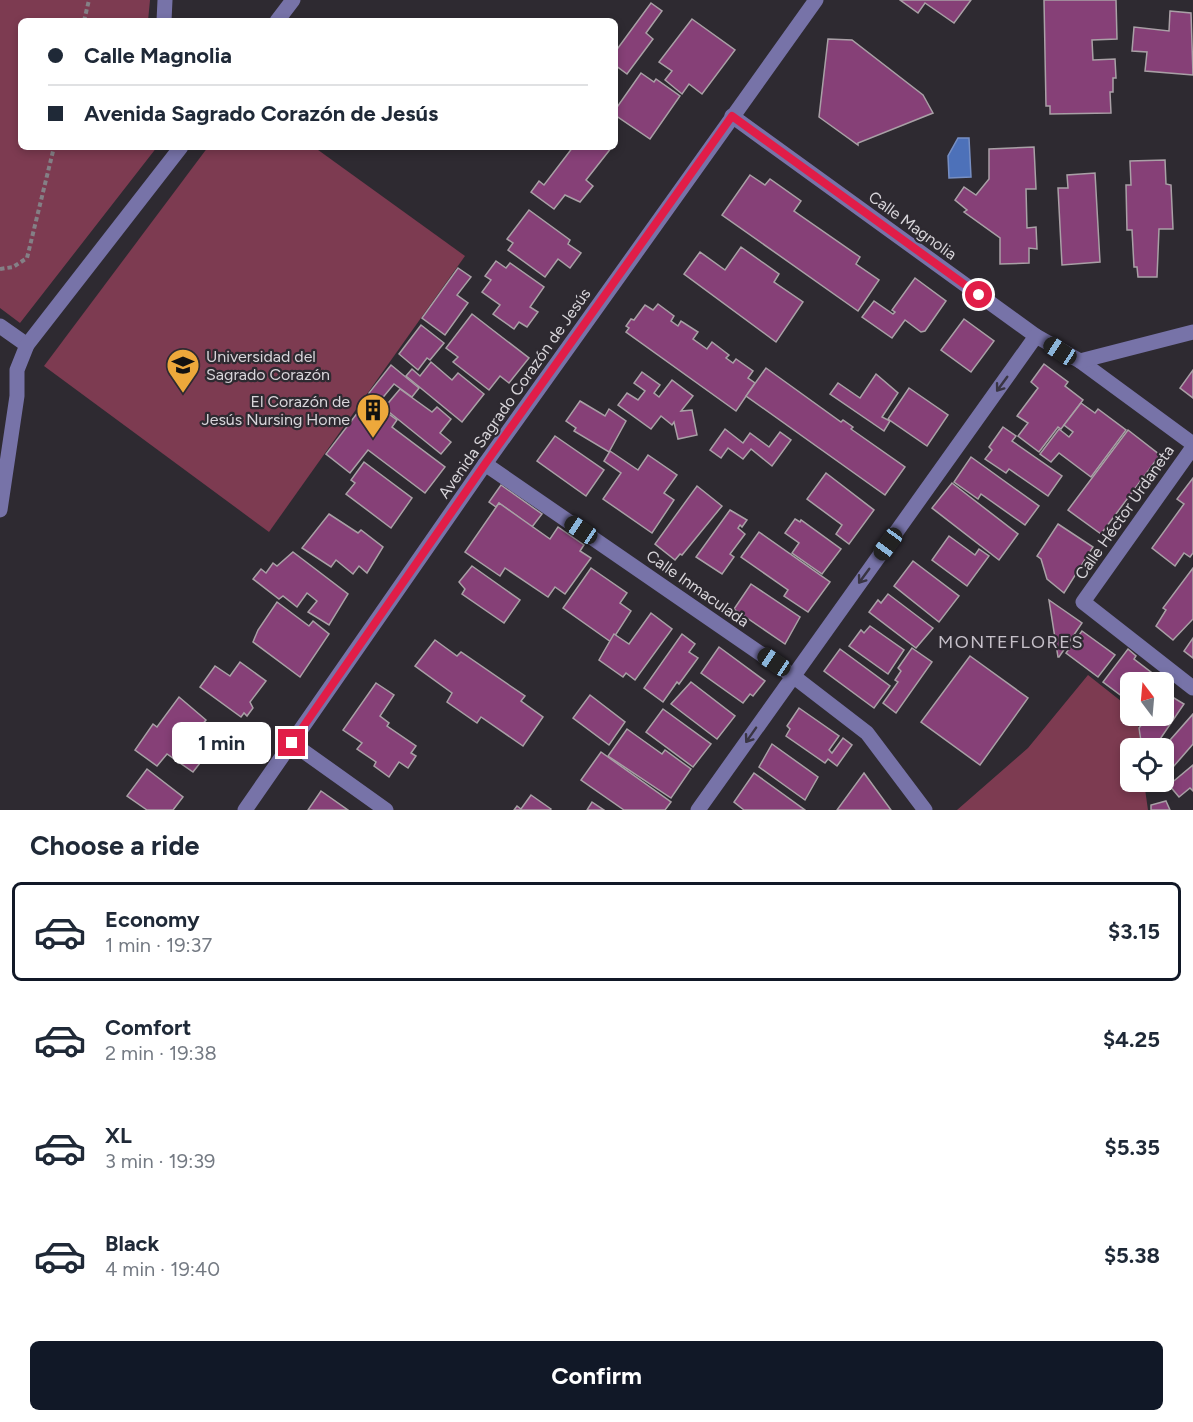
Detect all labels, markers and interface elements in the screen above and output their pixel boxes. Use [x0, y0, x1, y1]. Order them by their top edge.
text: Calle Magnolia [84, 42, 232, 69]
text: Avenida Sagrado Corazón de Jesús [84, 100, 438, 127]
street label: Calle Magnolia [865, 187, 960, 264]
route start [965, 281, 992, 308]
street label: Avenida Sagrado Corazón de Jesús [434, 284, 595, 502]
car [1040, 334, 1080, 368]
school or university icon: Universidad del Sagrado Corazón [165, 347, 201, 394]
place label: Universidad del Sagrado Corazón [206, 347, 330, 384]
one-way arrow [996, 375, 1008, 391]
place label: El Corazón de Jesús Nursing Home [201, 392, 350, 429]
building icon: El Corazón de Jesús Nursing Home [355, 392, 391, 439]
street label: Calle Héctor Urdaneta [1071, 441, 1178, 583]
car [561, 512, 601, 548]
car [870, 524, 906, 564]
street label: Calle Inmaculada [643, 546, 753, 631]
one-way arrow [858, 568, 870, 584]
district label: MONTEFLORES [938, 631, 1084, 653]
car [754, 644, 794, 680]
north arrow [1120, 672, 1174, 726]
map controls [1120, 672, 1174, 792]
callout: 1 min [172, 722, 271, 764]
one-way arrow [745, 726, 757, 743]
route end [278, 729, 305, 756]
text: 1 min [198, 731, 245, 755]
button: locate [1120, 738, 1174, 792]
text: Choose a ride [30, 829, 199, 862]
icon: car [33, 905, 87, 959]
text: Economy [105, 906, 200, 933]
text: $3.15 [1108, 918, 1160, 945]
text: 1 min · 19:37 [105, 933, 212, 957]
icon: car [33, 1013, 87, 1067]
text: Comfort [105, 1014, 191, 1041]
text: $4.25 [1103, 1026, 1160, 1053]
text: 2 min · 19:38 [105, 1041, 217, 1065]
icon: car [33, 1121, 87, 1175]
text: XL [105, 1122, 132, 1149]
text: $5.35 [1105, 1134, 1160, 1161]
text: 3 min · 19:39 [105, 1149, 215, 1173]
icon: car [33, 1229, 87, 1283]
text: Black [105, 1230, 159, 1257]
text: $5.38 [1104, 1242, 1160, 1269]
text: 4 min · 19:40 [105, 1257, 220, 1281]
button: Confirm [30, 1341, 1163, 1410]

